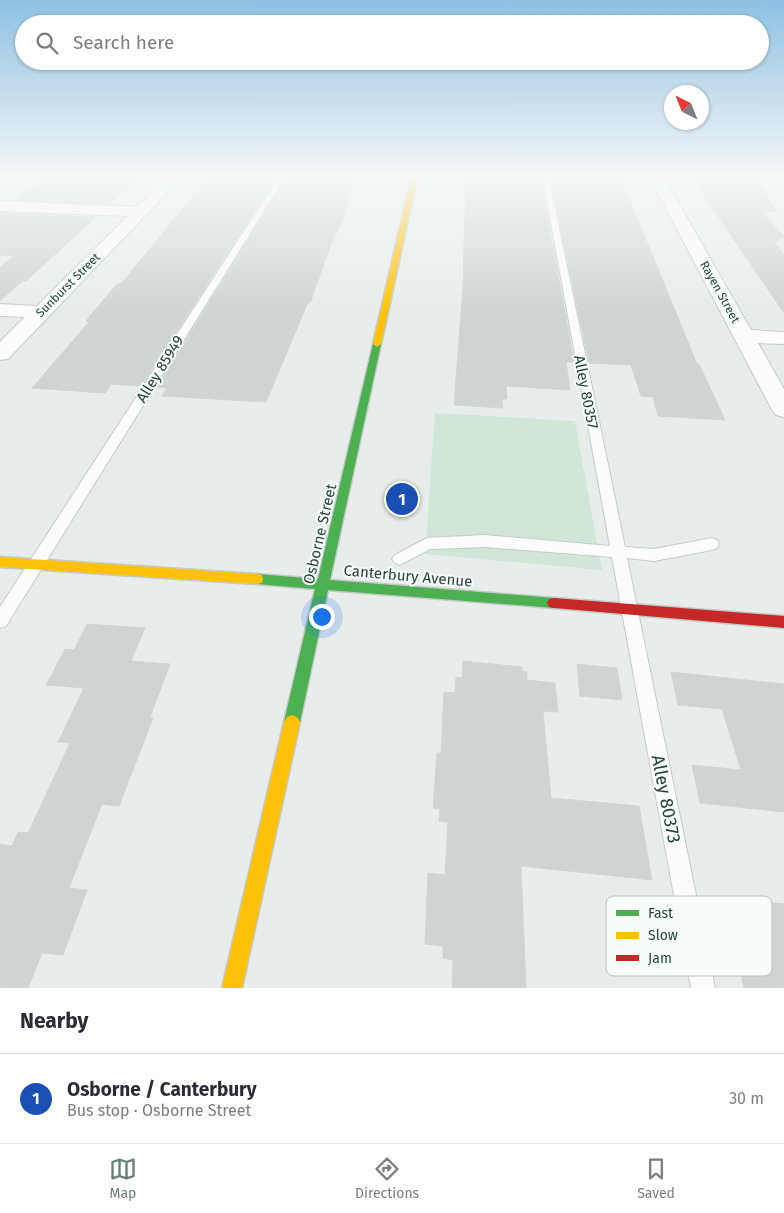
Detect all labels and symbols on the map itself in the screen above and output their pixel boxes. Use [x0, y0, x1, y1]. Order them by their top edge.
north arrow [664, 85, 709, 130]
street label: Sunburst Street [33, 250, 103, 320]
street label: Rayen Street [697, 259, 743, 326]
street label: Alley 85949 [132, 332, 188, 406]
street label: Alley 80357 [570, 354, 602, 431]
pin: 1 [386, 480, 418, 518]
street label: Osborne Street [300, 481, 340, 586]
street label: Canterbury Avenue [343, 561, 473, 591]
your location [309, 604, 335, 630]
street label: Alley 80373 [647, 753, 685, 845]
legend [606, 896, 772, 976]
text: Fast [648, 905, 674, 922]
text: Slow [648, 927, 678, 944]
text: Jam [648, 950, 672, 967]

